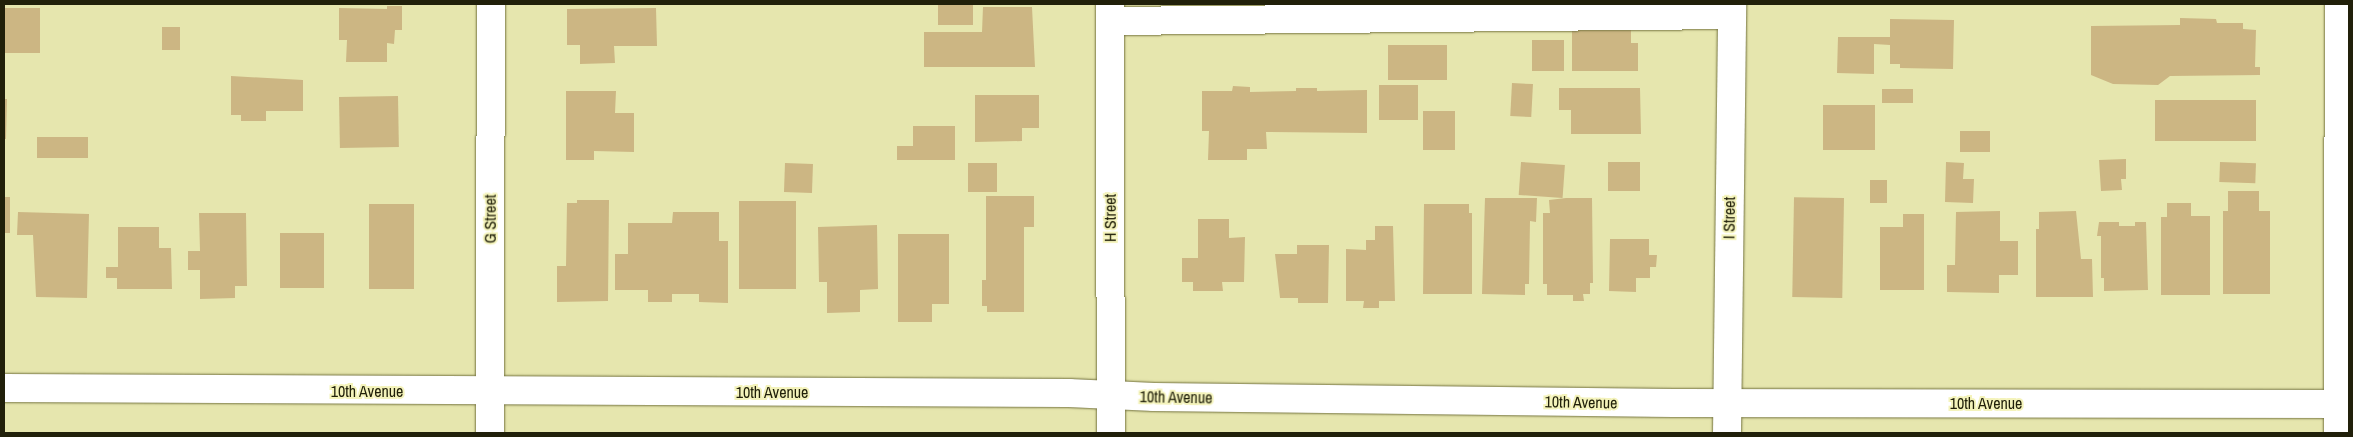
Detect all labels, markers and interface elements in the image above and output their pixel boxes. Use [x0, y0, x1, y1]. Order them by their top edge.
street label: H Street [1100, 194, 1120, 242]
street label: G Street [480, 195, 500, 243]
street label: I Street [1719, 197, 1739, 239]
street label: 10th Avenue [330, 381, 404, 401]
street label: 10th Avenue [735, 382, 809, 402]
street label: 10th Avenue [1139, 387, 1213, 407]
street label: 10th Avenue [1544, 392, 1618, 412]
street label: 10th Avenue [1949, 393, 2023, 413]

